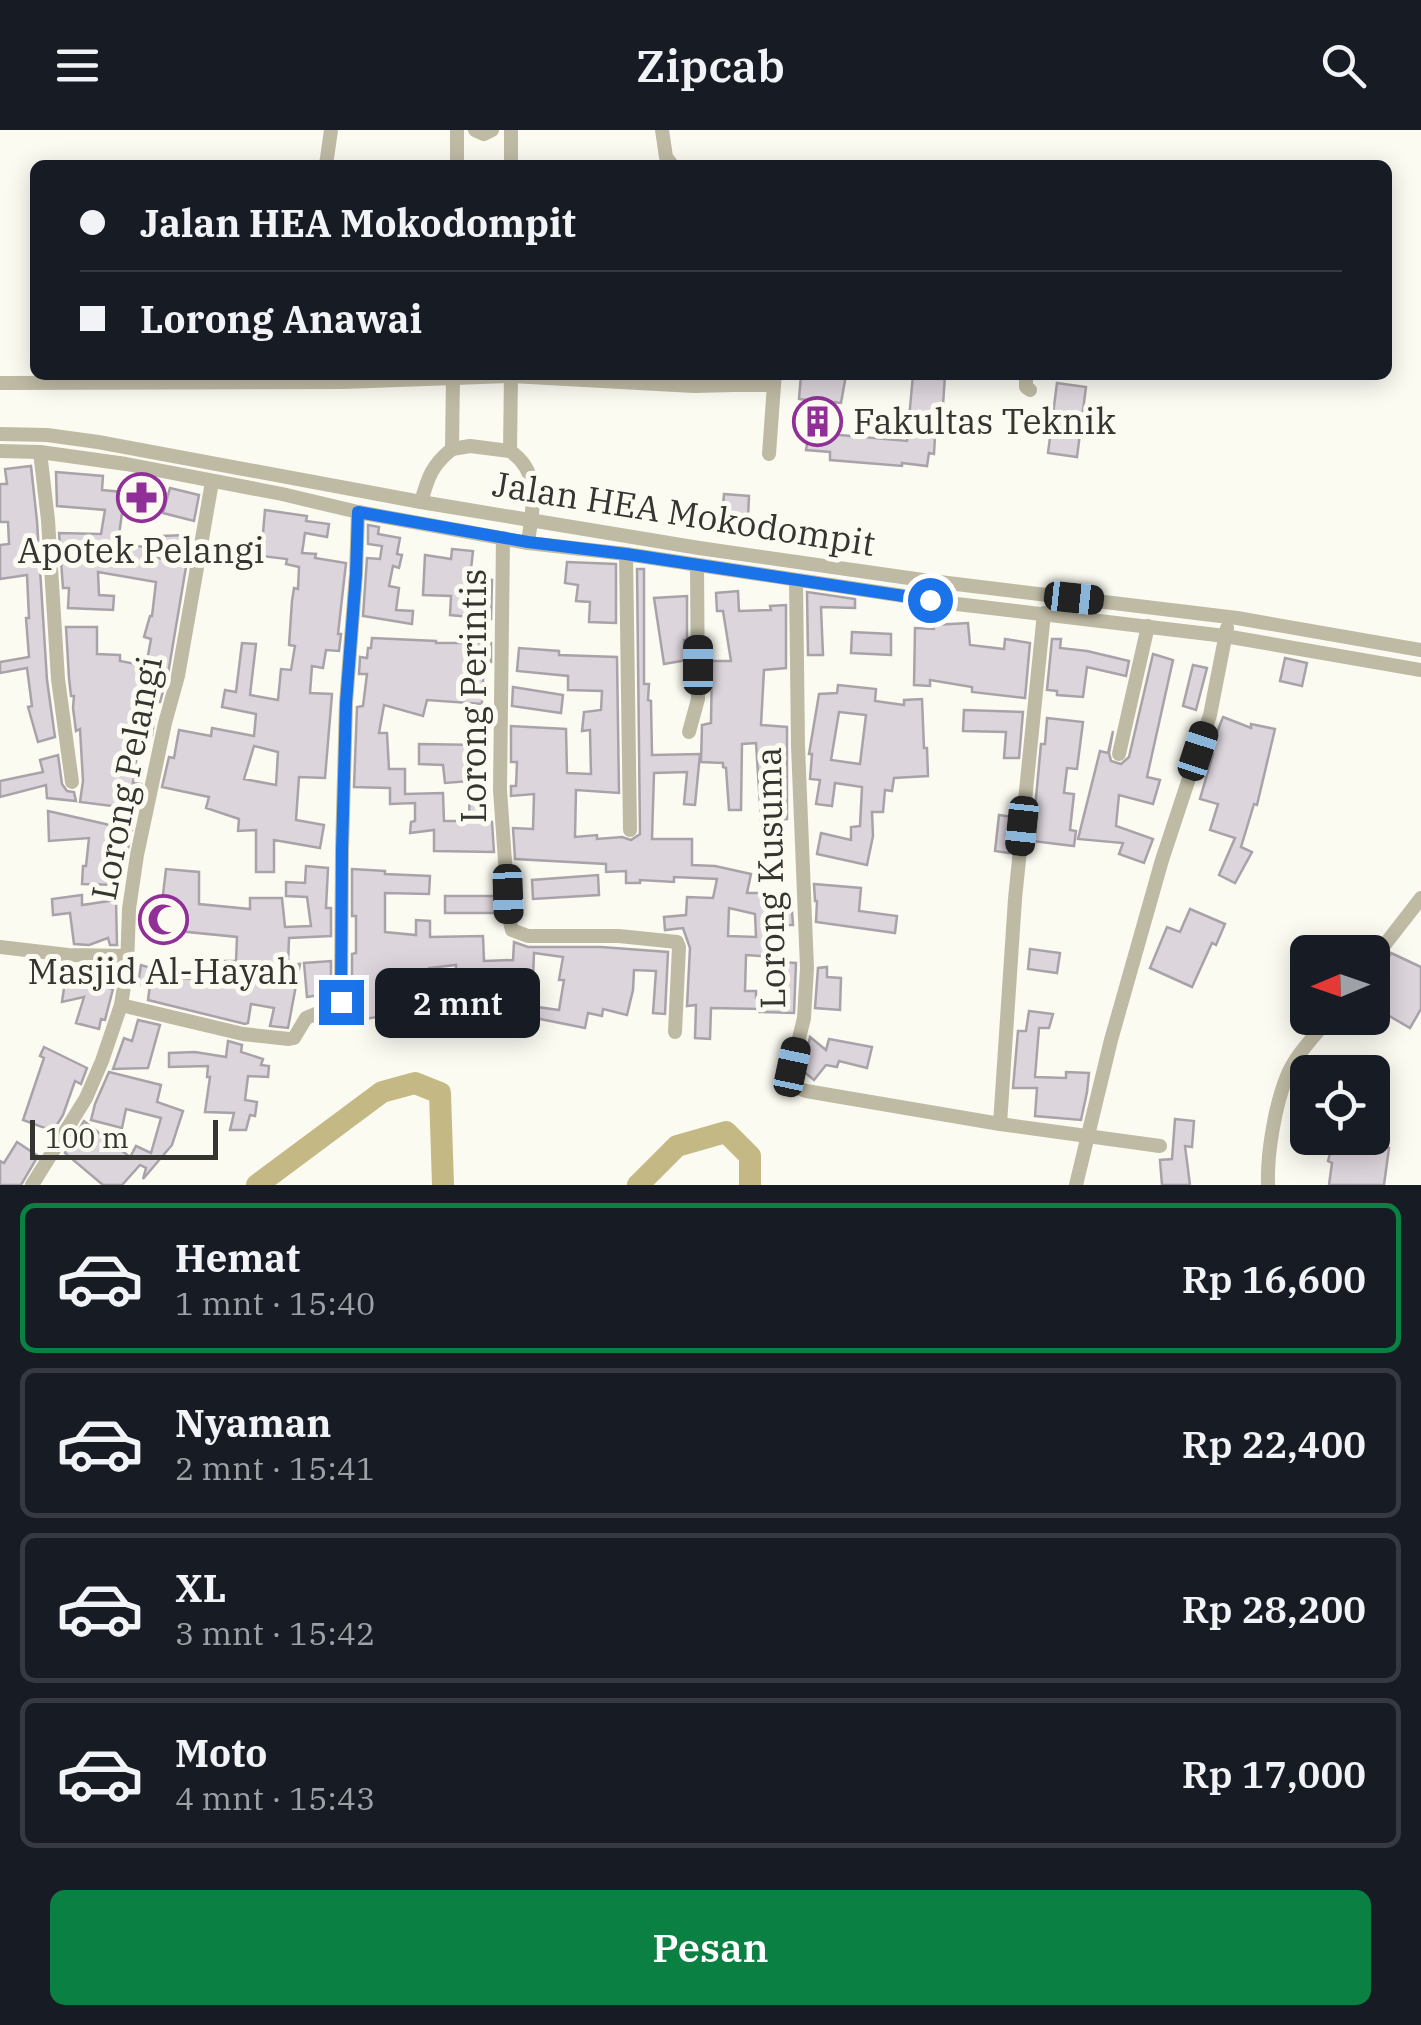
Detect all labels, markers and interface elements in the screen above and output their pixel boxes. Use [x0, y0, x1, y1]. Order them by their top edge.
text: Zipcab [636, 36, 785, 94]
icon: menu [50, 38, 105, 93]
icon: search [1316, 38, 1371, 93]
text: Jalan HEA Mokodompit [140, 198, 576, 247]
text: Lorong Anawai [140, 294, 422, 343]
building icon: Fakultas Teknik [792, 395, 844, 447]
place label: Fakultas Teknik [853, 398, 1116, 444]
street label: Jalan HEA Mokodompit [489, 460, 879, 566]
pharmacy icon: Apotek Pelangi [115, 472, 167, 524]
place label: Apotek Pelangi [18, 527, 264, 573]
street label: Lorong Perintis [450, 569, 496, 823]
route start [908, 578, 953, 623]
car [1043, 580, 1105, 616]
car [683, 635, 713, 695]
street label: Lorong Pelangi [80, 652, 172, 904]
car [1174, 718, 1222, 784]
street label: Lorong Kusuma [745, 747, 795, 1009]
car [1004, 795, 1040, 857]
car [492, 863, 524, 925]
mosque icon: Masjid Al-Hayah [137, 893, 189, 945]
north arrow [1290, 935, 1390, 1035]
map controls [1290, 935, 1390, 1155]
place label: Masjid Al-Hayah [27, 948, 299, 994]
callout: 2 mnt [376, 967, 541, 1037]
route end [319, 980, 364, 1025]
text: 2 mnt [412, 982, 503, 1024]
car [771, 1035, 813, 1099]
button: locate [1290, 1055, 1390, 1155]
scale bar [30, 1115, 218, 1160]
text: 100 m [45, 1119, 129, 1156]
icon: car [55, 1233, 145, 1323]
text: Hemat [175, 1233, 300, 1282]
text: Rp 16,600 [1182, 1254, 1366, 1303]
text: 1 mnt · 15:40 [175, 1282, 375, 1324]
icon: car [55, 1398, 145, 1488]
text: Nyaman [175, 1398, 332, 1447]
text: Rp 22,400 [1182, 1419, 1366, 1468]
text: 2 mnt · 15:41 [175, 1447, 375, 1489]
icon: car [55, 1563, 145, 1653]
text: XL [175, 1563, 226, 1612]
text: Rp 28,200 [1182, 1584, 1366, 1633]
text: 3 mnt · 15:42 [175, 1612, 375, 1654]
icon: car [55, 1728, 145, 1818]
text: Moto [175, 1728, 267, 1777]
text: Rp 17,000 [1182, 1749, 1366, 1798]
text: 4 mnt · 15:43 [175, 1777, 375, 1819]
button: Pesan [50, 1890, 1371, 2005]

